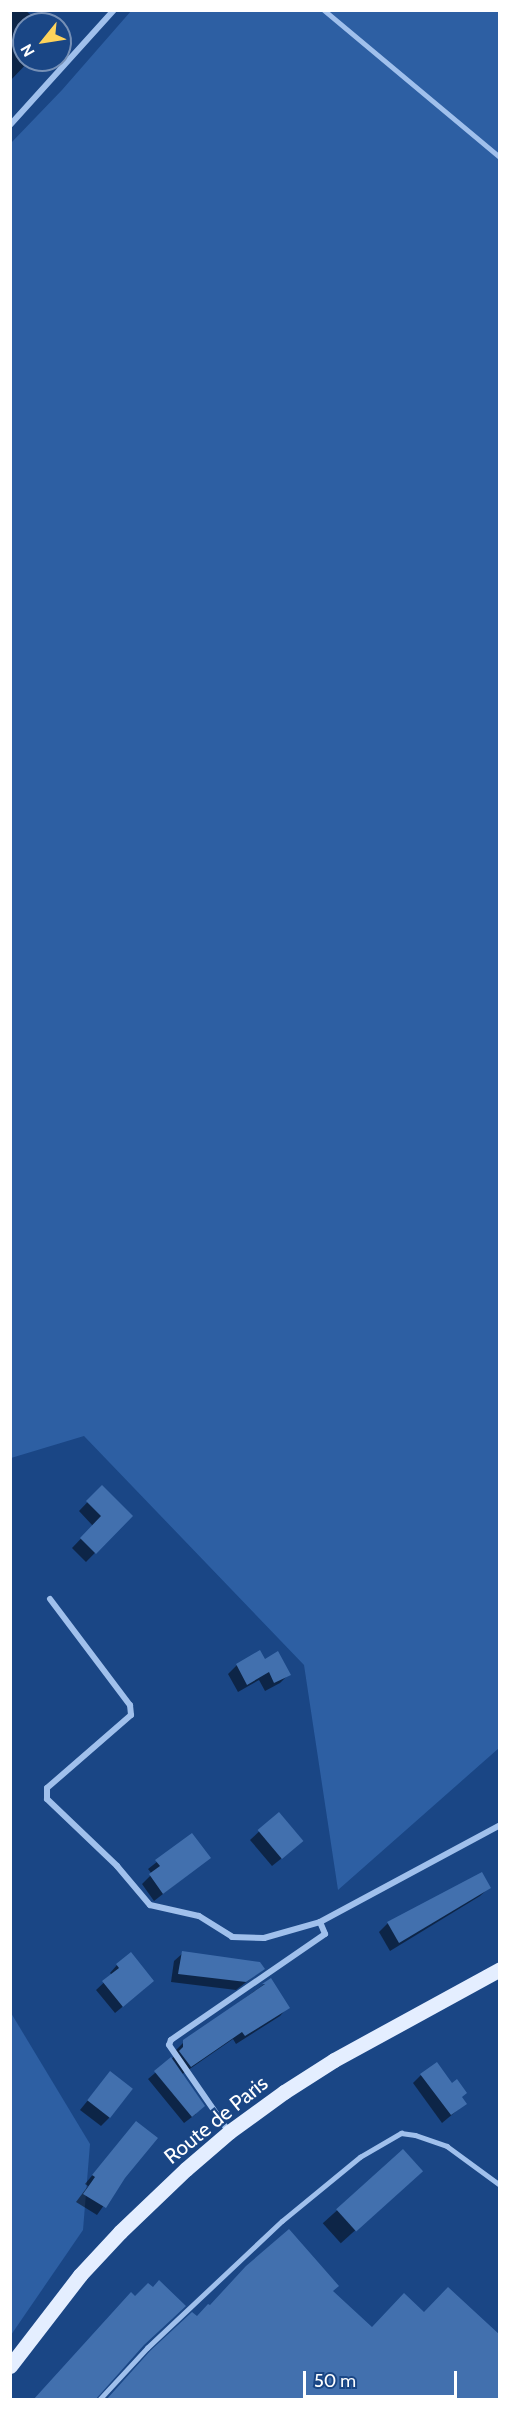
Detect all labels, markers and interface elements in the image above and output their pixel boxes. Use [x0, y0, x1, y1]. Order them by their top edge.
north arrow [12, 12, 72, 72]
text: N [17, 41, 39, 60]
street label: Route de Paris [159, 2071, 273, 2169]
scale bar [306, 2359, 460, 2397]
text: 50 m [314, 2370, 356, 2392]

